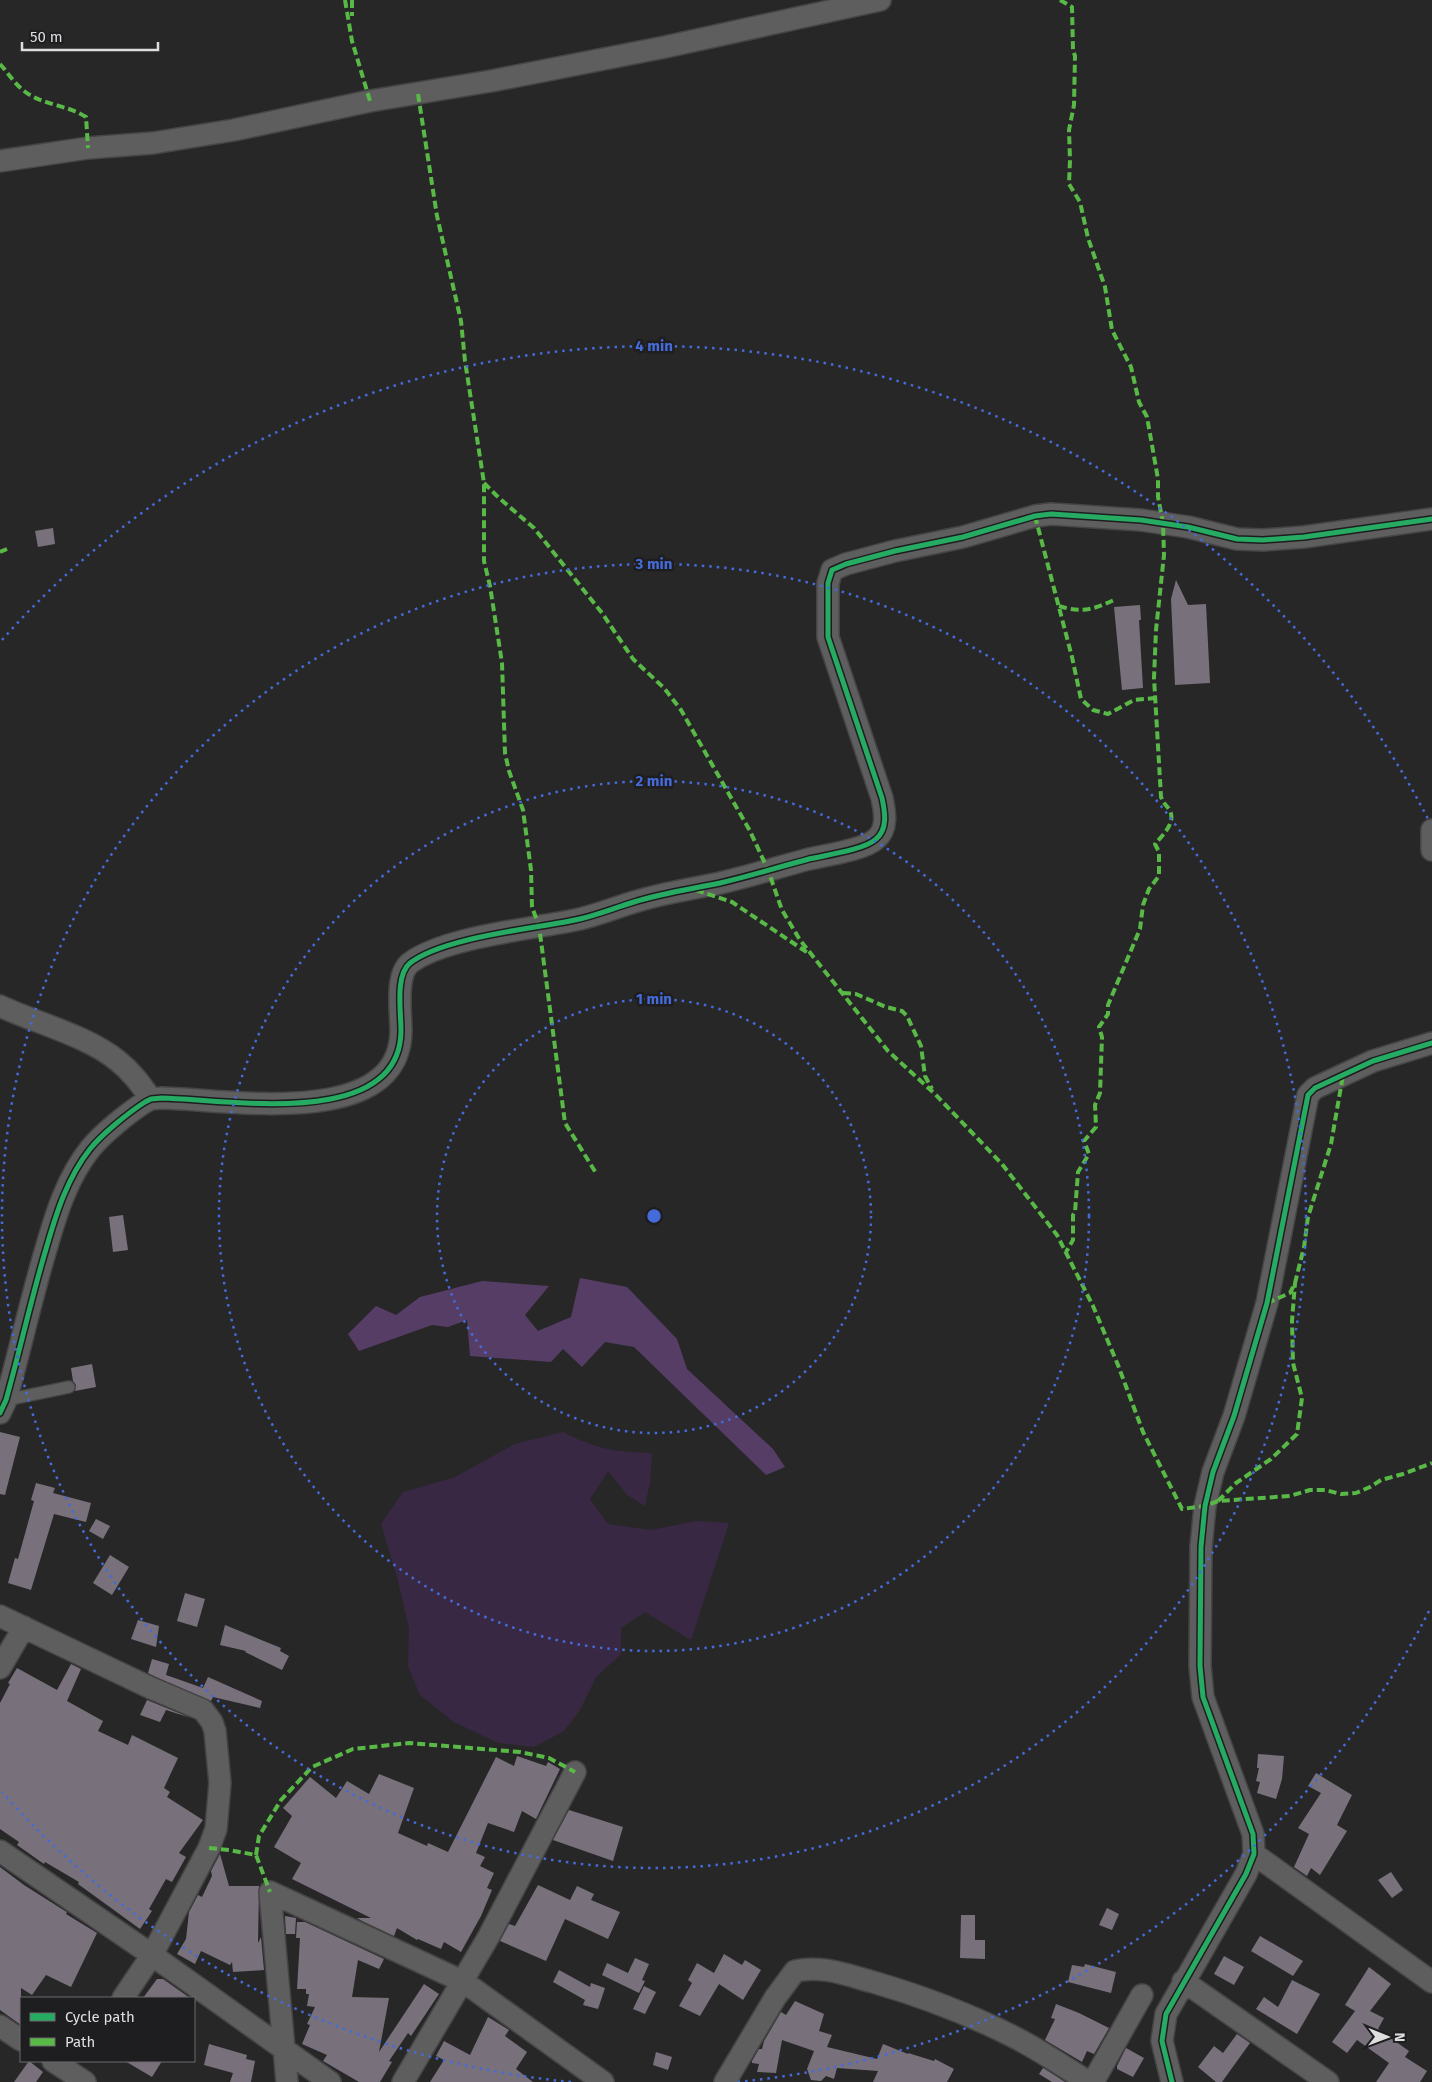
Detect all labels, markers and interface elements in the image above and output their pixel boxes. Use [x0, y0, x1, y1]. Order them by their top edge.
scale bar [22, 20, 159, 52]
text: 50 m [30, 28, 63, 46]
text: 4 min [635, 337, 673, 355]
text: 3 min [635, 555, 672, 573]
text: 2 min [636, 772, 672, 790]
text: 1 min [636, 990, 672, 1008]
centre of rings [645, 1207, 663, 1225]
legend [20, 1997, 195, 2062]
text: Cycle path [65, 2008, 135, 2026]
north arrow [1362, 2012, 1412, 2062]
text: N [1391, 2032, 1408, 2042]
text: Path [65, 2033, 95, 2051]

